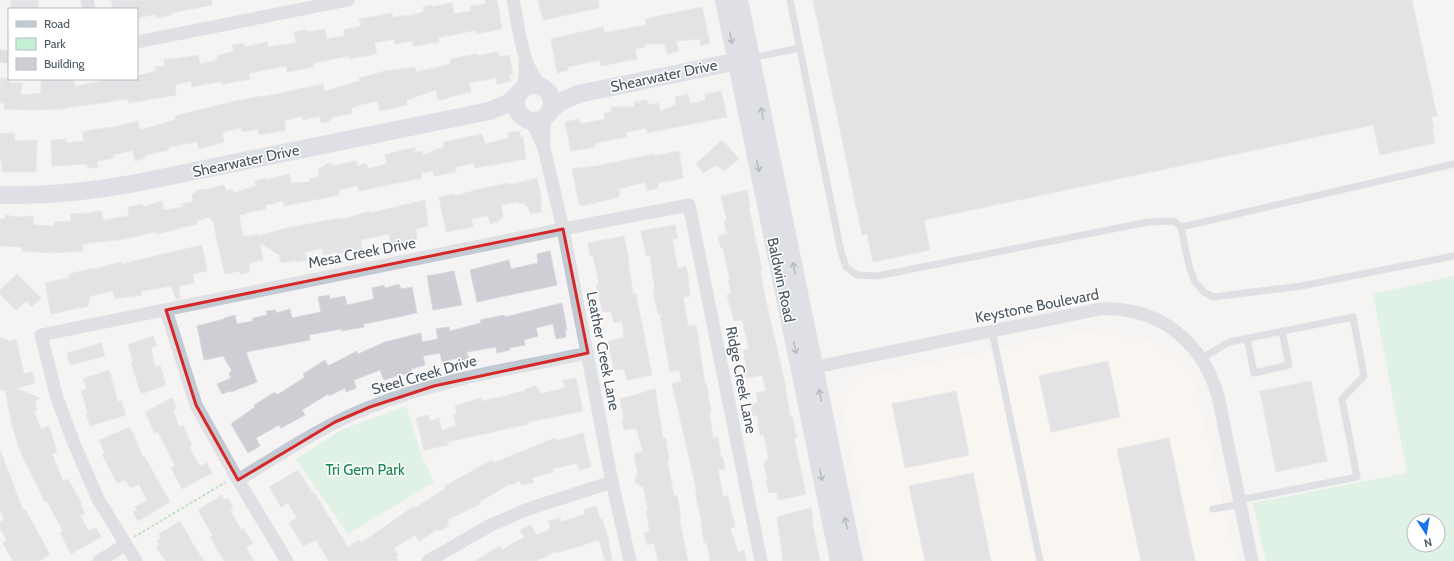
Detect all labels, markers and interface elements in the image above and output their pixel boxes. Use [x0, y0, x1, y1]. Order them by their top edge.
legend [8, 8, 138, 80]
text: Road [44, 16, 70, 31]
one-way arrow [728, 31, 736, 44]
text: Park [44, 36, 66, 51]
text: Building [44, 56, 86, 71]
street label: Shearwater Drive [609, 56, 719, 96]
one-way arrow [758, 107, 766, 120]
street label: Shearwater Drive [191, 141, 301, 181]
one-way arrow [754, 159, 762, 172]
street label: Mesa Creek Drive [307, 234, 418, 272]
street label: Baldwin Road [763, 236, 799, 324]
one-way arrow [790, 262, 798, 275]
street label: Keystone Boulevard [974, 285, 1100, 327]
street label: Leather Creek Lane [583, 290, 623, 412]
street label: Ridge Creek Lane [722, 325, 760, 435]
one-way arrow [792, 341, 800, 354]
street label: Steel Creek Drive [369, 351, 479, 399]
one-way arrow [816, 389, 824, 402]
park label: Tri Gem Park [325, 461, 405, 479]
one-way arrow [818, 468, 826, 481]
north arrow [1406, 513, 1446, 553]
one-way arrow [842, 517, 850, 530]
text: N [1423, 535, 1433, 550]

